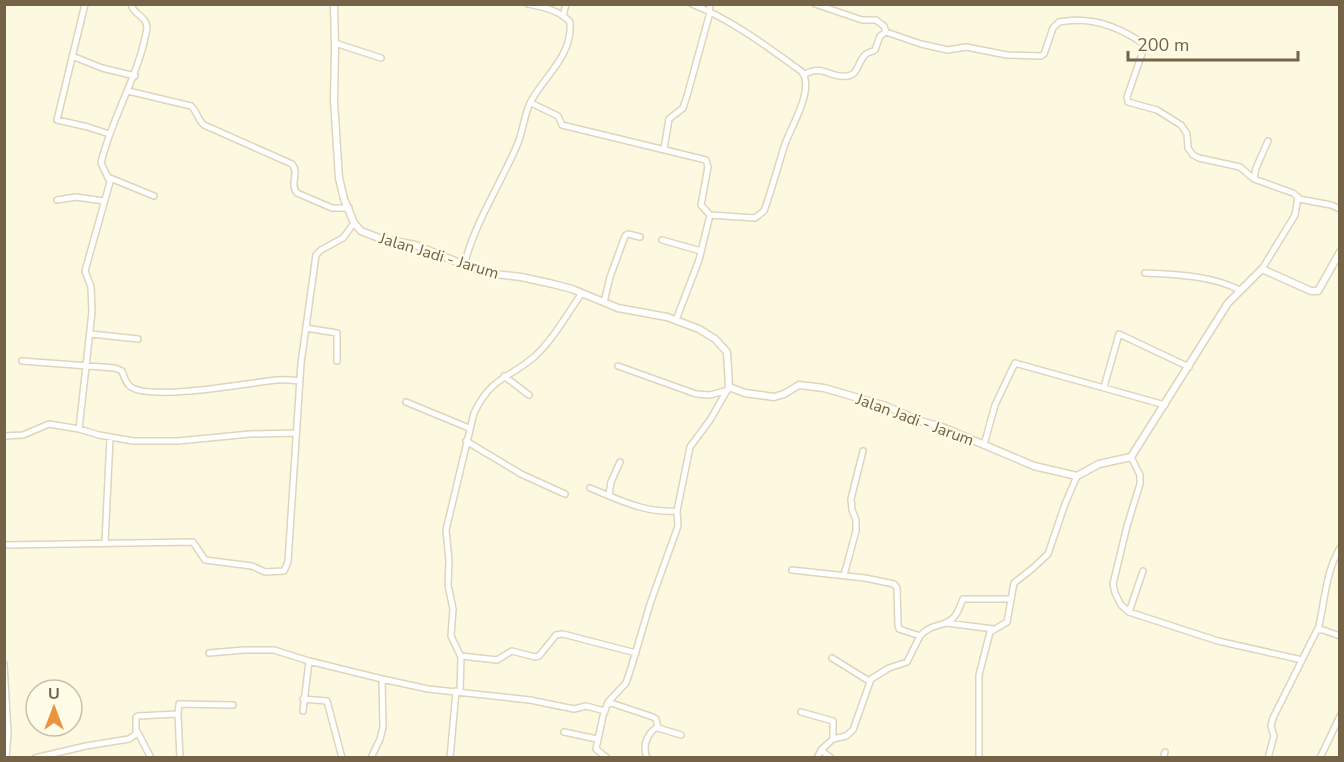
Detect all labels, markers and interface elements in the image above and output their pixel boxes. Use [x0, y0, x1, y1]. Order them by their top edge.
scale bar [1128, 24, 1298, 62]
text: 200 m [1137, 33, 1189, 57]
street label: Jalan Jadi - Jarum [376, 227, 501, 285]
street label: Jalan Jadi - Jarum [852, 388, 977, 452]
north arrow [24, 678, 84, 738]
text: U [48, 683, 60, 705]

